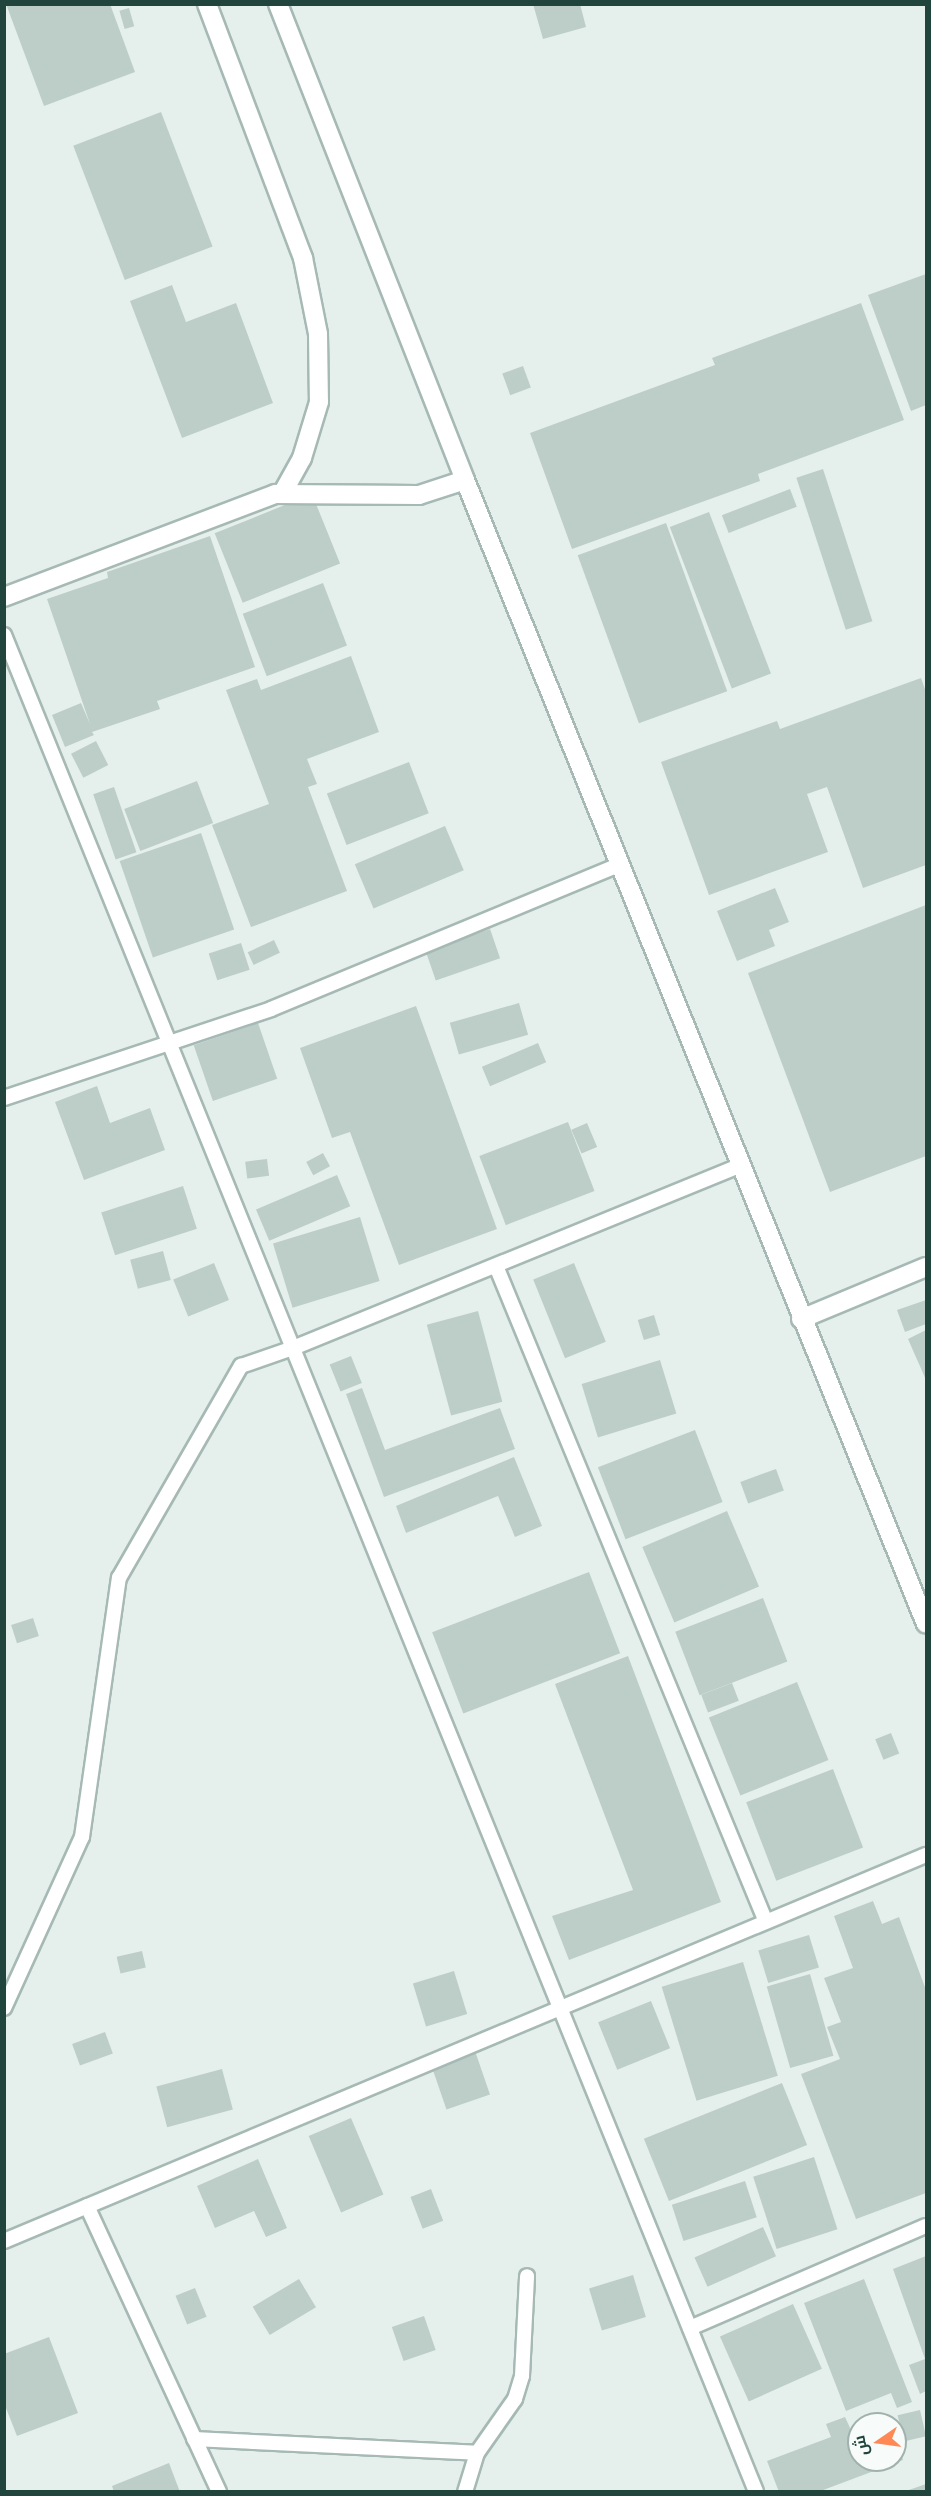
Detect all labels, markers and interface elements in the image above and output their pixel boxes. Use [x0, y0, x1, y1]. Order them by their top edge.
north arrow [847, 2412, 907, 2472]
text: ش [850, 2434, 872, 2458]

